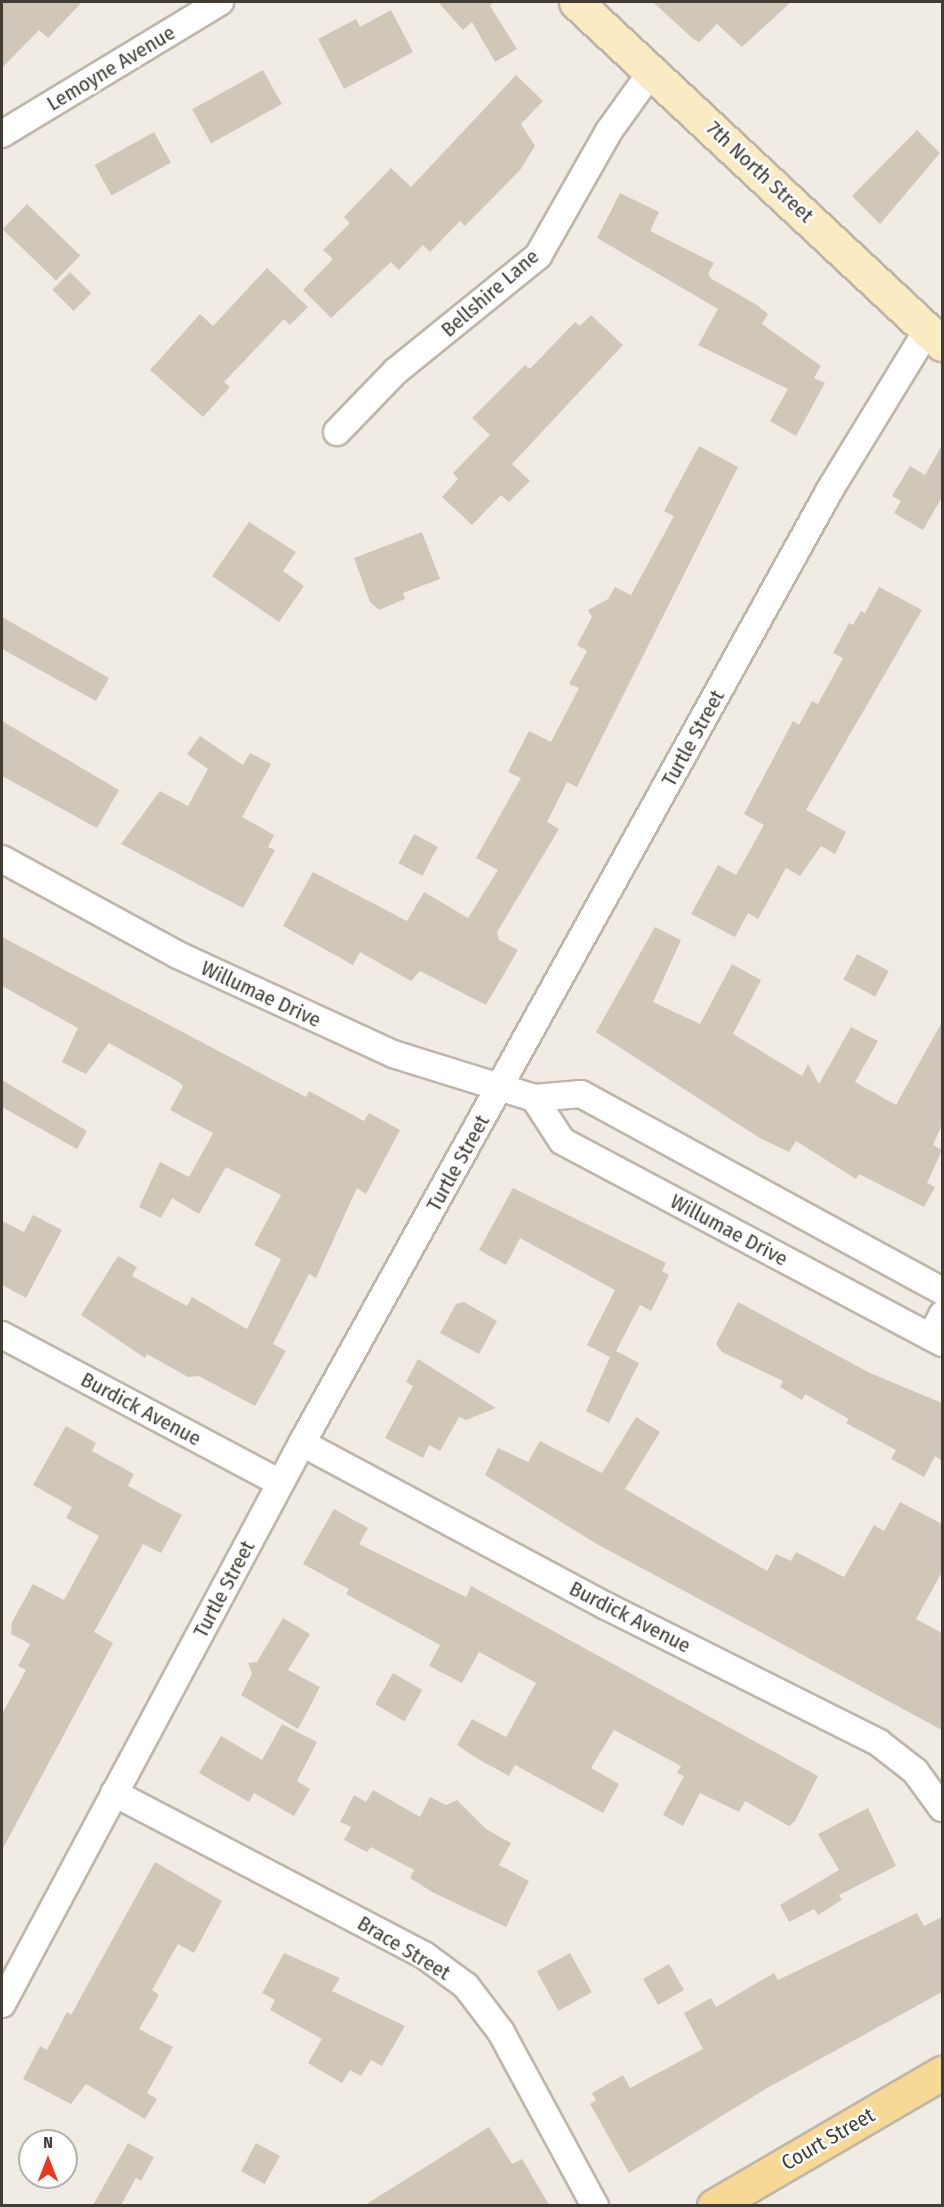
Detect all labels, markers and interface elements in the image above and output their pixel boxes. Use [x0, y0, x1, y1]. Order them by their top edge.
street label: Lemoyne Avenue [42, 20, 180, 116]
street label: 7th North Street [701, 116, 819, 228]
street label: Bellshire Lane [436, 244, 544, 342]
street label: Turtle Street [656, 685, 730, 791]
street label: Willumae Drive [197, 955, 325, 1033]
street label: Turtle Street [421, 1110, 495, 1216]
street label: Willumae Drive [666, 1189, 792, 1271]
street label: Burdick Avenue [77, 1367, 205, 1451]
street label: Turtle Street [188, 1536, 260, 1642]
street label: Burdick Avenue [565, 1576, 695, 1658]
street label: Brace Street [353, 1910, 455, 1986]
street label: Court Street [777, 2102, 879, 2176]
north arrow [18, 2129, 78, 2189]
text: N [43, 2133, 53, 2152]

